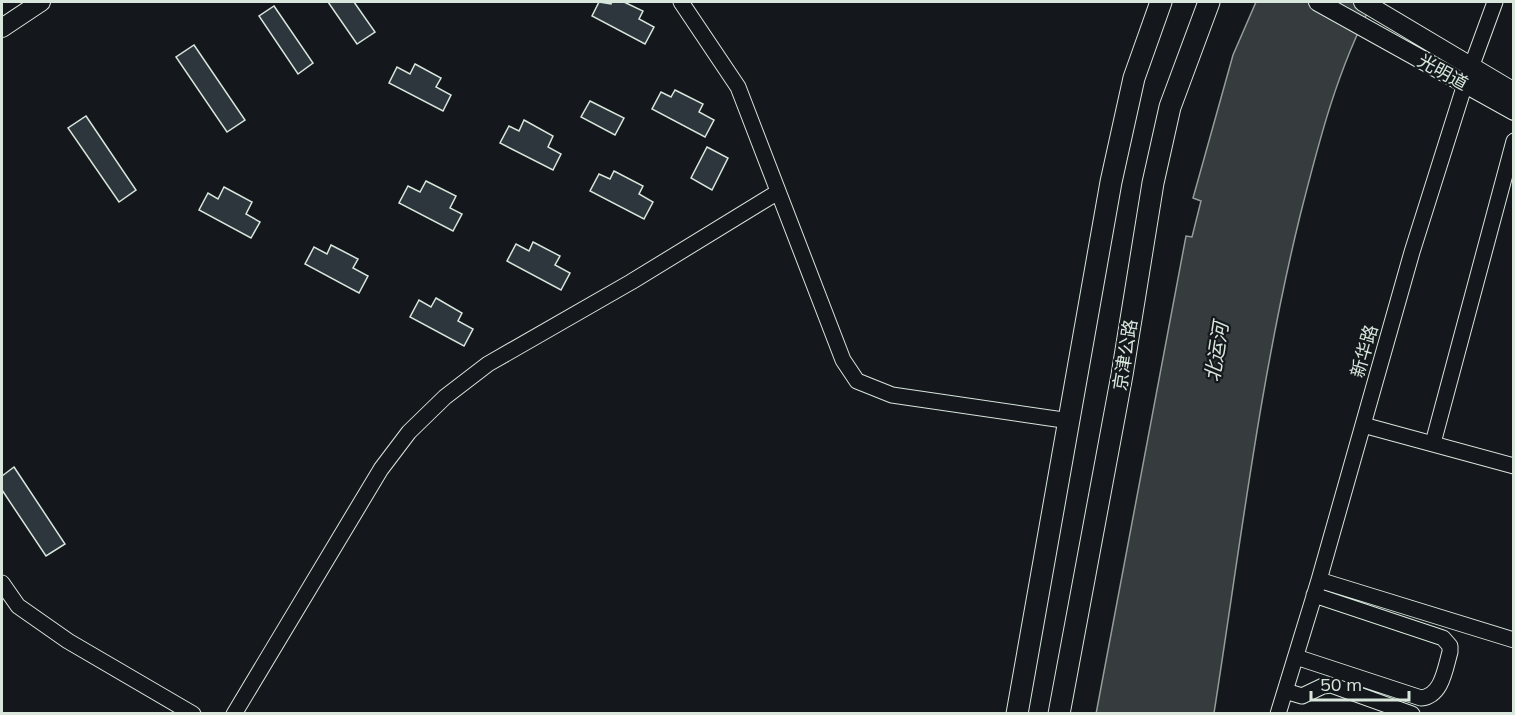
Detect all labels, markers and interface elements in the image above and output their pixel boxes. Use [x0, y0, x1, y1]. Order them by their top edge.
street label: 光明道 [1414, 49, 1472, 95]
water label: 北运河 [1199, 316, 1234, 384]
street label: 京津公路 [1108, 318, 1142, 392]
street label: 新华路 [1346, 322, 1382, 380]
scale bar [1311, 664, 1408, 702]
text: 50 m [1320, 673, 1362, 696]

